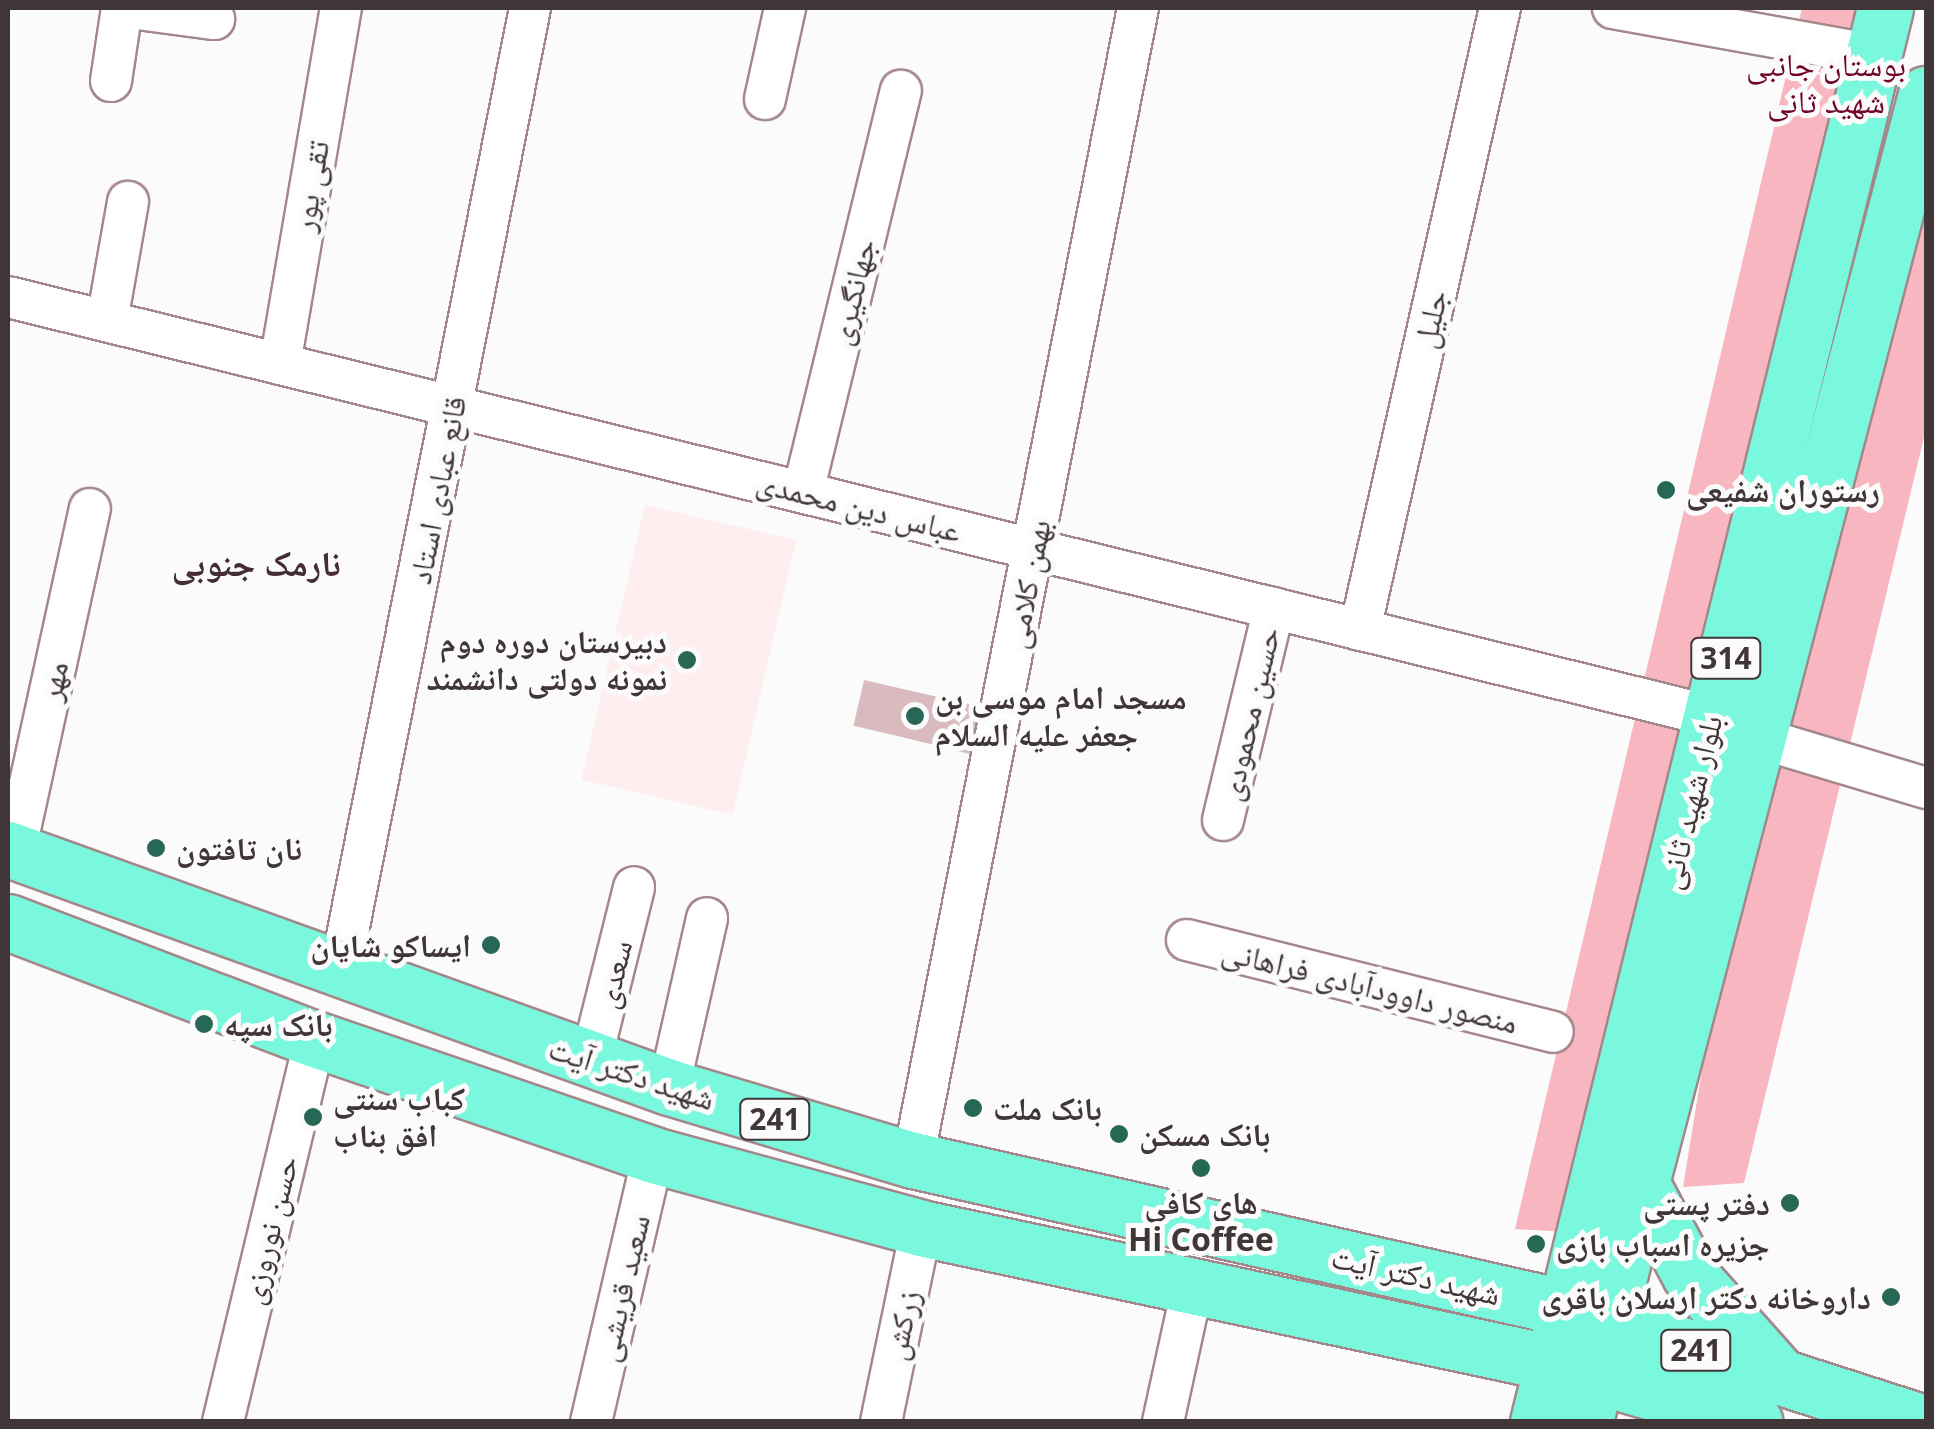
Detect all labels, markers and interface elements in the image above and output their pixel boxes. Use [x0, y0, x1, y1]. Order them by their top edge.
park label: بوستان جانبی شهید ثانی [1746, 46, 1906, 121]
street label: تقی پور [283, 137, 337, 235]
street label: جهانگیری [820, 235, 884, 349]
street label: جلیل [1405, 286, 1455, 352]
street label: قانع عبادی استاد [400, 393, 474, 587]
street label: عباس دین محمدی [753, 462, 965, 550]
place label: رستوران شفیعی [1686, 471, 1880, 509]
marker: رستوران شفیعی [1655, 479, 1677, 501]
street label: بهمن کلامی [996, 516, 1058, 652]
district label: نارمک جنوبی [171, 542, 341, 584]
place label: دبیرستان دوره دوم نمونه دولتی دانشمند [426, 623, 667, 698]
street label: حسین محمودی [1210, 623, 1288, 805]
road number: 314 [1688, 633, 1764, 683]
marker: دبیرستان دوره دوم نمونه دولتی دانشمند [676, 649, 698, 671]
street label: مهر [30, 658, 76, 704]
place label: مسجد امام موسی بن جعفر علیه السلام [935, 679, 1187, 754]
marker: مسجد امام موسی بن جعفر علیه السلام [904, 705, 926, 727]
street label: بلوار شهید ثانی [1650, 711, 1730, 893]
place label: نان تافتون [176, 829, 302, 867]
marker: نان تافتون [145, 837, 167, 859]
place label: ایساکو شایان [310, 926, 471, 964]
street label: منصور داوودآبادی فراهانی [1218, 931, 1522, 1041]
marker: ایساکو شایان [480, 934, 502, 956]
street label: سعدی [586, 936, 640, 1012]
place label: بانک سپه [224, 1005, 333, 1043]
marker: بانک سپه [193, 1013, 215, 1035]
street label: شهید دکتر آیت [544, 1028, 720, 1118]
place label: کباب سنتی افق بناب [333, 1080, 465, 1155]
place label: بانک ملت [993, 1089, 1102, 1127]
road number: 241 [738, 1094, 812, 1144]
marker: بانک ملت [962, 1097, 984, 1119]
marker: کباب سنتی افق بناب [302, 1106, 324, 1128]
place label: بانک مسکن [1139, 1115, 1270, 1153]
marker: بانک مسکن [1108, 1123, 1130, 1145]
street label: حسن نوروزی [232, 1152, 306, 1308]
marker: های کافی Hi Coffee [1190, 1157, 1212, 1179]
place label: های کافی Hi Coffee [1128, 1184, 1274, 1259]
place label: دفتر پستی [1643, 1184, 1770, 1222]
marker: دفتر پستی [1779, 1192, 1801, 1214]
street label: سعید قریشی [586, 1211, 658, 1365]
place label: جزیره اسباب بازی [1556, 1225, 1770, 1263]
marker: جزیره اسباب بازی [1525, 1233, 1547, 1255]
street label: شهید دکتر آیت [1328, 1237, 1504, 1313]
place label: داروخانه دکتر ارسلان باقری [1541, 1278, 1871, 1316]
marker: داروخانه دکتر ارسلان باقری [1880, 1286, 1902, 1308]
street label: زرکش [875, 1287, 927, 1363]
road number: 241 [1658, 1325, 1734, 1375]

